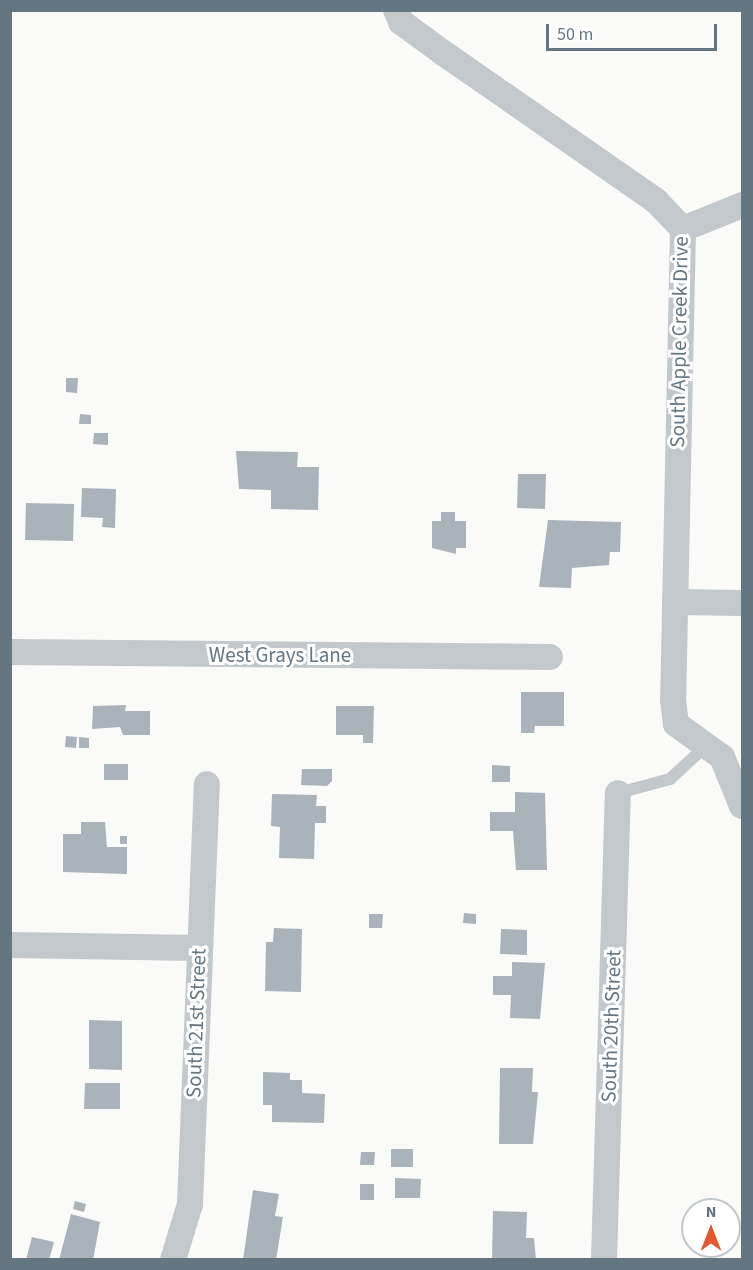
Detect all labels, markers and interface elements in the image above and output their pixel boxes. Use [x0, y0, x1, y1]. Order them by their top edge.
scale bar [549, 12, 720, 50]
text: 50 m [557, 22, 593, 47]
street label: South Apple Creek Drive [665, 236, 693, 448]
street label: West Grays Lane [209, 642, 351, 668]
street label: South 21st Street [181, 948, 211, 1098]
street label: South 20th Street [596, 949, 626, 1103]
north arrow [681, 1198, 741, 1258]
text: N [706, 1201, 716, 1223]

